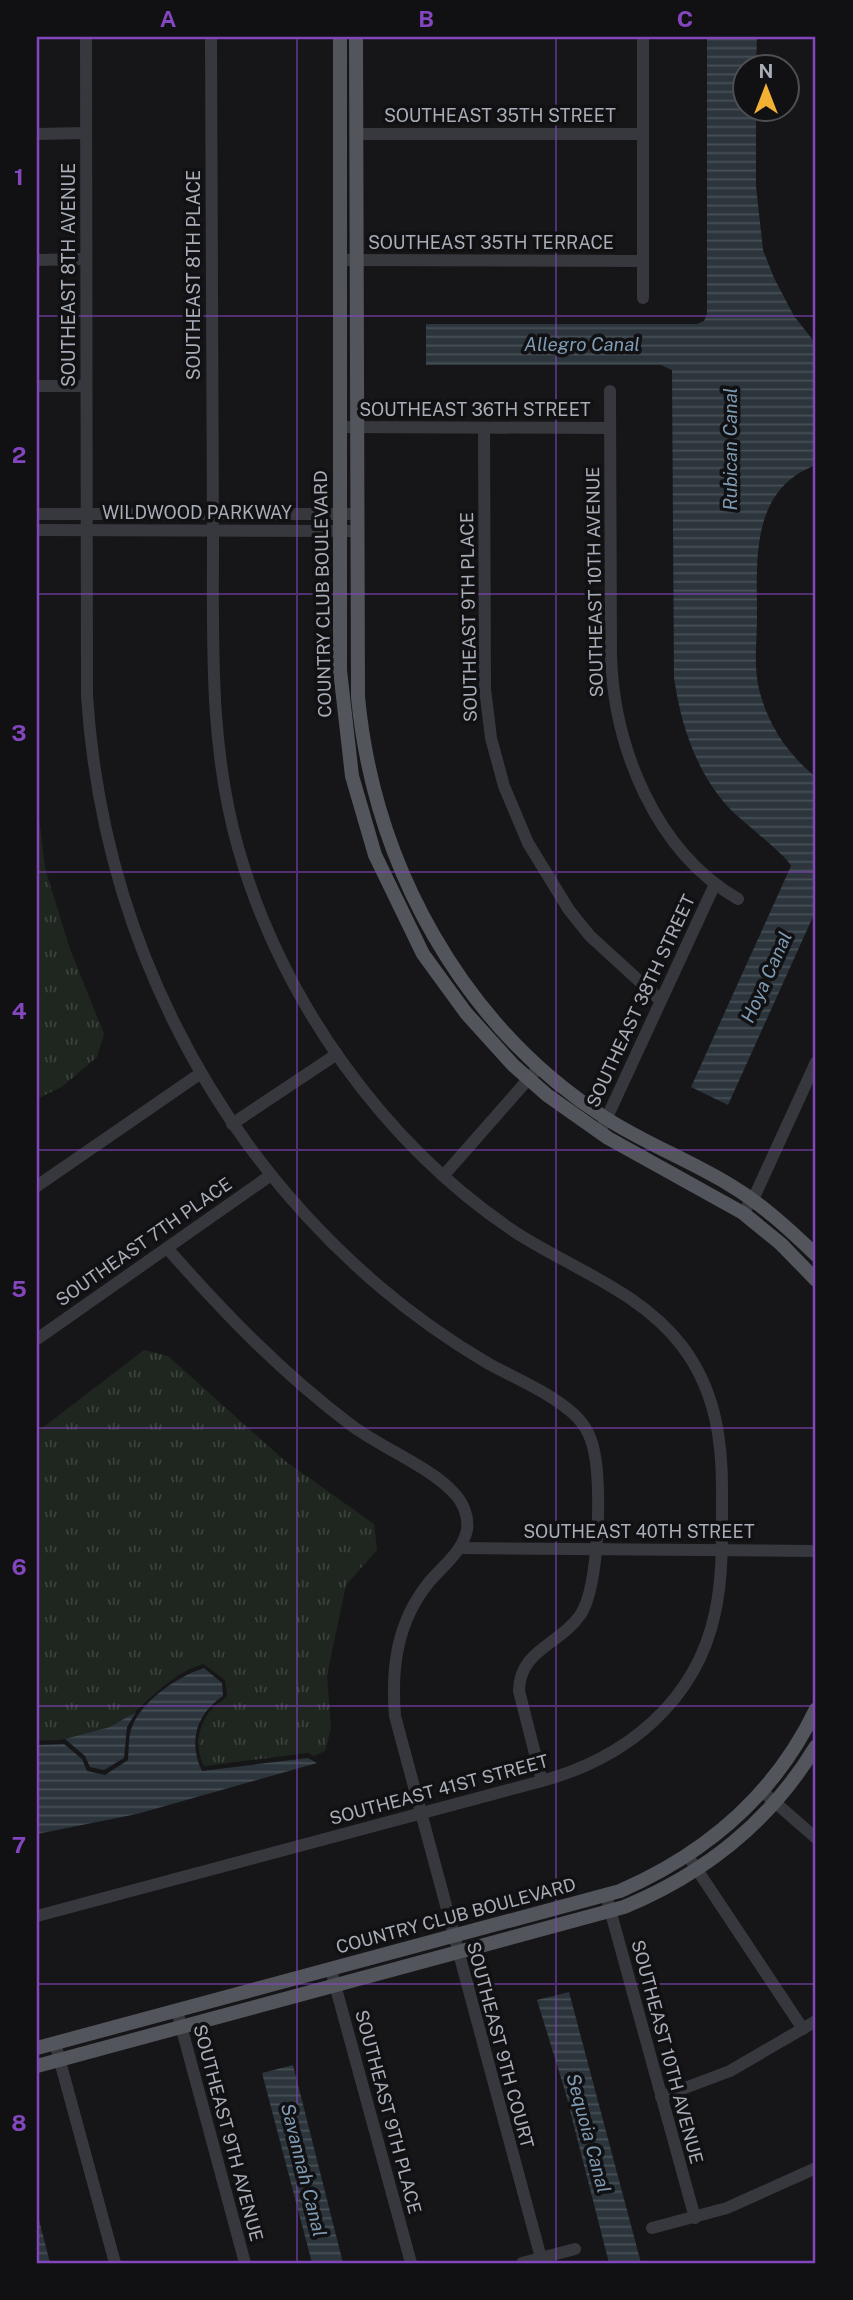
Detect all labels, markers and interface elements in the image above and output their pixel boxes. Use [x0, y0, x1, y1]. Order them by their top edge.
text: A [160, 5, 177, 32]
text: B [418, 5, 434, 32]
text: C [677, 5, 693, 32]
north arrow [730, 52, 800, 122]
text: N [759, 60, 773, 82]
street label: SOUTHEAST 35TH STREET [384, 105, 616, 126]
text: 1 [14, 163, 24, 190]
street label: SOUTHEAST 8TH AVENUE [58, 163, 79, 387]
street label: SOUTHEAST 8TH PLACE [183, 170, 204, 380]
street label: SOUTHEAST 35TH TERRACE [368, 232, 614, 253]
water label: Allegro Canal [524, 333, 640, 355]
water label: Rubican Canal [719, 388, 741, 510]
street label: SOUTHEAST 36TH STREET [359, 399, 591, 420]
text: 2 [12, 441, 26, 468]
street label: SOUTHEAST 10TH AVENUE [582, 466, 607, 698]
street label: COUNTRY CLUB BOULEVARD [310, 470, 335, 718]
street label: WILDWOOD PARKWAY [102, 502, 292, 523]
street label: SOUTHEAST 9TH PLACE [456, 512, 481, 722]
text: 3 [11, 719, 27, 746]
street label: SOUTHEAST 38TH STREET [582, 891, 699, 1110]
water label: Hoya Canal [736, 928, 796, 1026]
text: 4 [11, 997, 27, 1024]
street label: SOUTHEAST 7TH PLACE [52, 1173, 236, 1310]
text: 5 [11, 1275, 27, 1302]
street label: SOUTHEAST 40TH STREET [523, 1521, 755, 1542]
text: 6 [11, 1553, 27, 1580]
street label: SOUTHEAST 41ST STREET [327, 1750, 551, 1829]
text: 7 [12, 1831, 26, 1858]
street label: COUNTRY CLUB BOULEVARD [334, 1873, 578, 1958]
street label: SOUTHEAST 10TH AVENUE [627, 1938, 707, 2166]
street label: SOUTHEAST 9TH COURT [463, 1939, 538, 2151]
street label: SOUTHEAST 9TH PLACE [351, 2008, 426, 2216]
street label: SOUTHEAST 9TH AVENUE [189, 2022, 268, 2244]
water label: Sequoia Canal [562, 2071, 616, 2195]
water label: Savannah Canal [277, 2101, 331, 2239]
text: 8 [11, 2109, 27, 2136]

